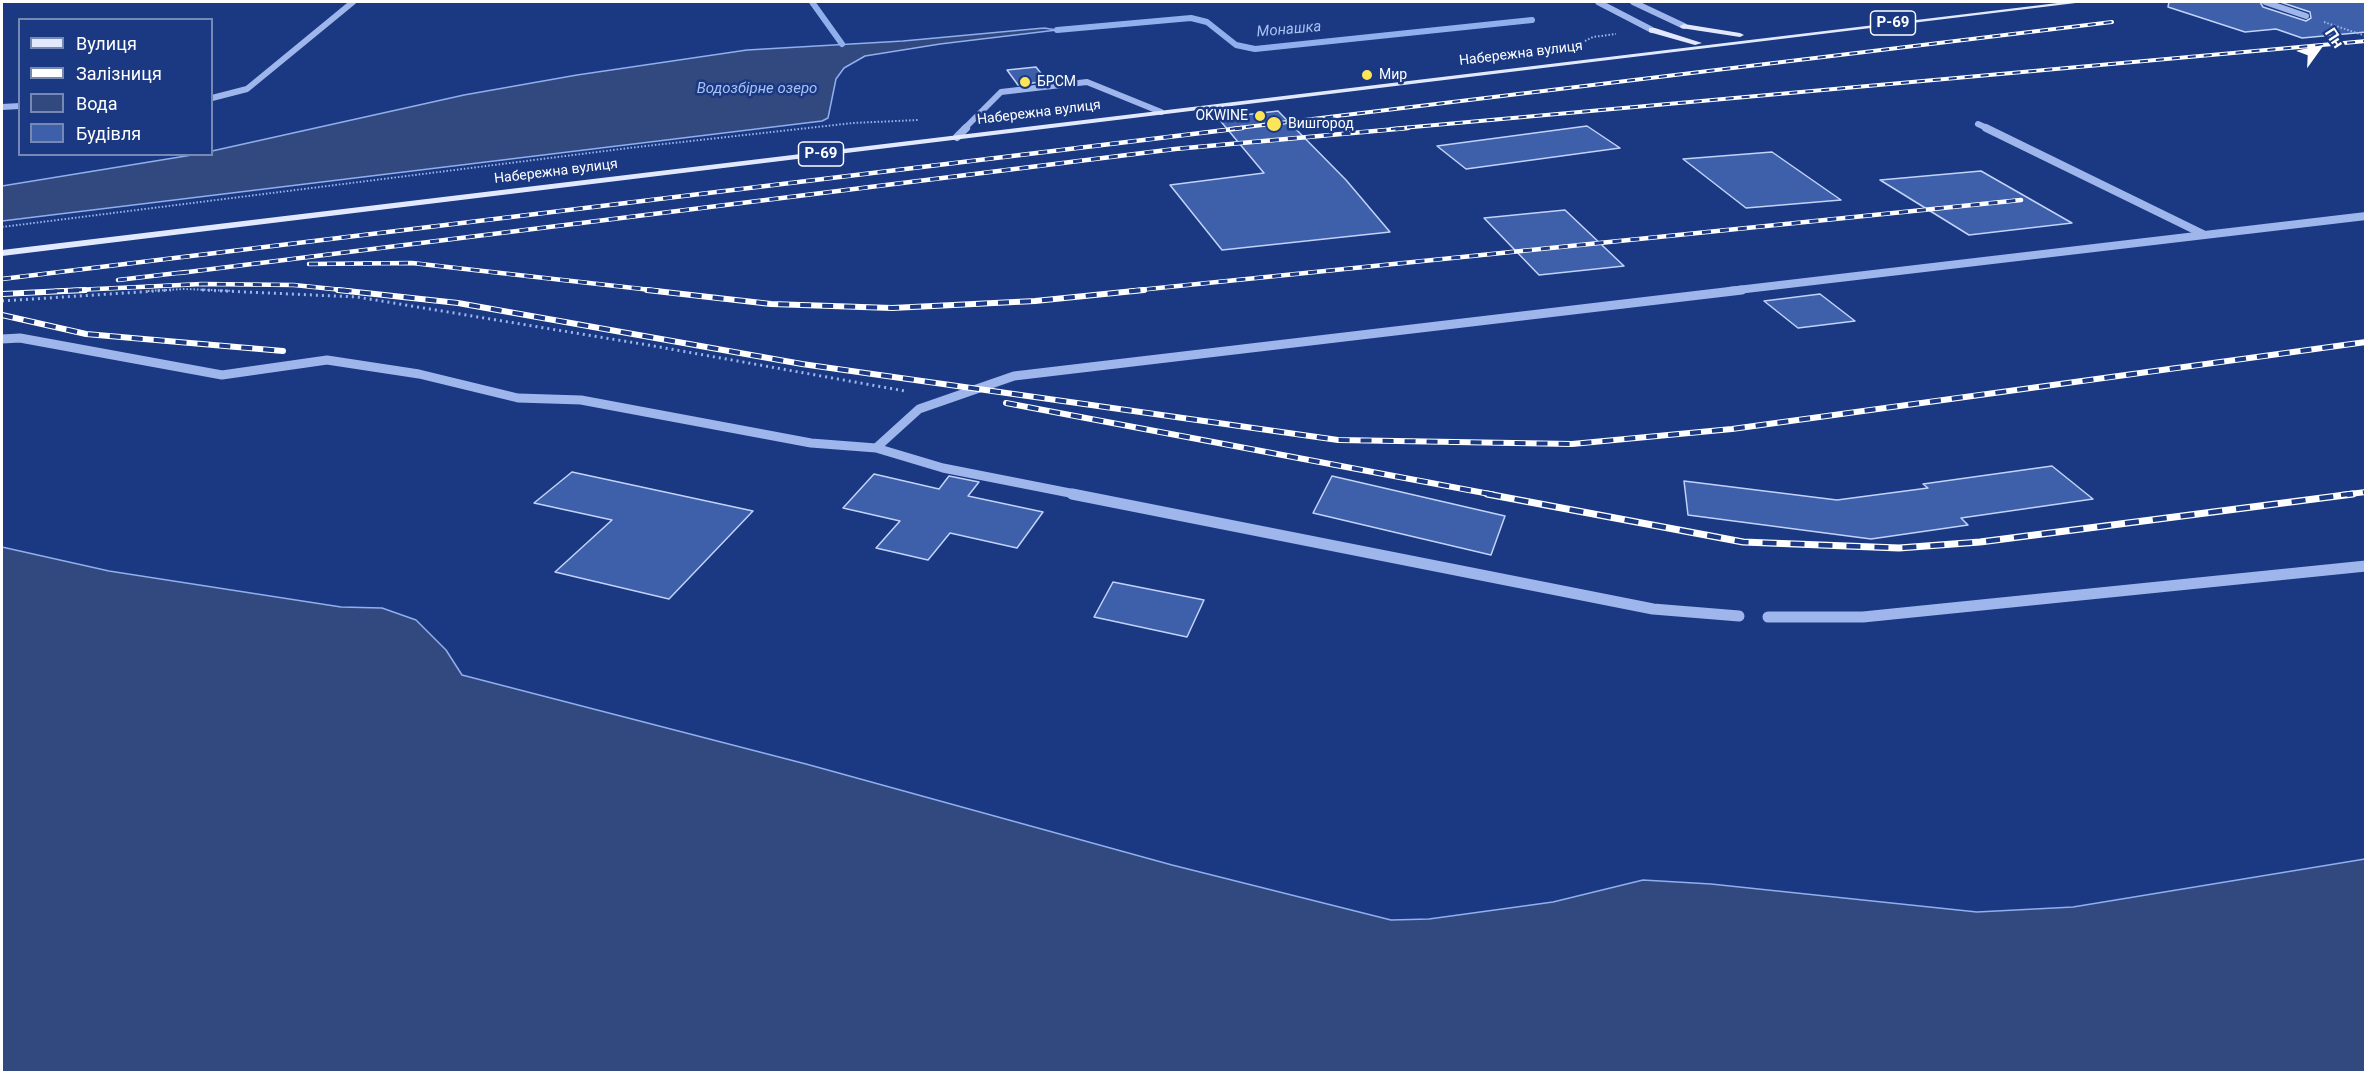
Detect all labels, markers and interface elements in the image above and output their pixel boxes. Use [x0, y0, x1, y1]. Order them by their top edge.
road number: Р-69 [1870, 11, 1916, 35]
legend [18, 18, 213, 156]
water label: Монашка [1256, 18, 1322, 42]
north arrow [2289, 18, 2349, 78]
text: Пн [2321, 24, 2348, 52]
text: Вулиця [76, 33, 137, 54]
street label: Набережна вулиця [1458, 38, 1584, 70]
text: Залізниця [76, 63, 162, 84]
place label: Мир [1379, 67, 1407, 83]
marker: Мир [1360, 68, 1374, 82]
place label: БРСМ [1037, 74, 1076, 90]
marker: БРСМ [1018, 75, 1032, 89]
water label: Водозбірне озеро [697, 80, 817, 98]
text: Вода [76, 93, 118, 114]
street label: Набережна вулиця [976, 97, 1102, 129]
place label: OKWINE [1195, 108, 1248, 124]
marker: OKWINE [1253, 109, 1267, 123]
marker: Вишгород [1265, 115, 1283, 133]
place label: Вишгород [1288, 116, 1354, 132]
text: Будівля [76, 123, 141, 144]
road number: Р-69 [798, 142, 844, 166]
street label: Набережна вулиця [493, 156, 619, 188]

